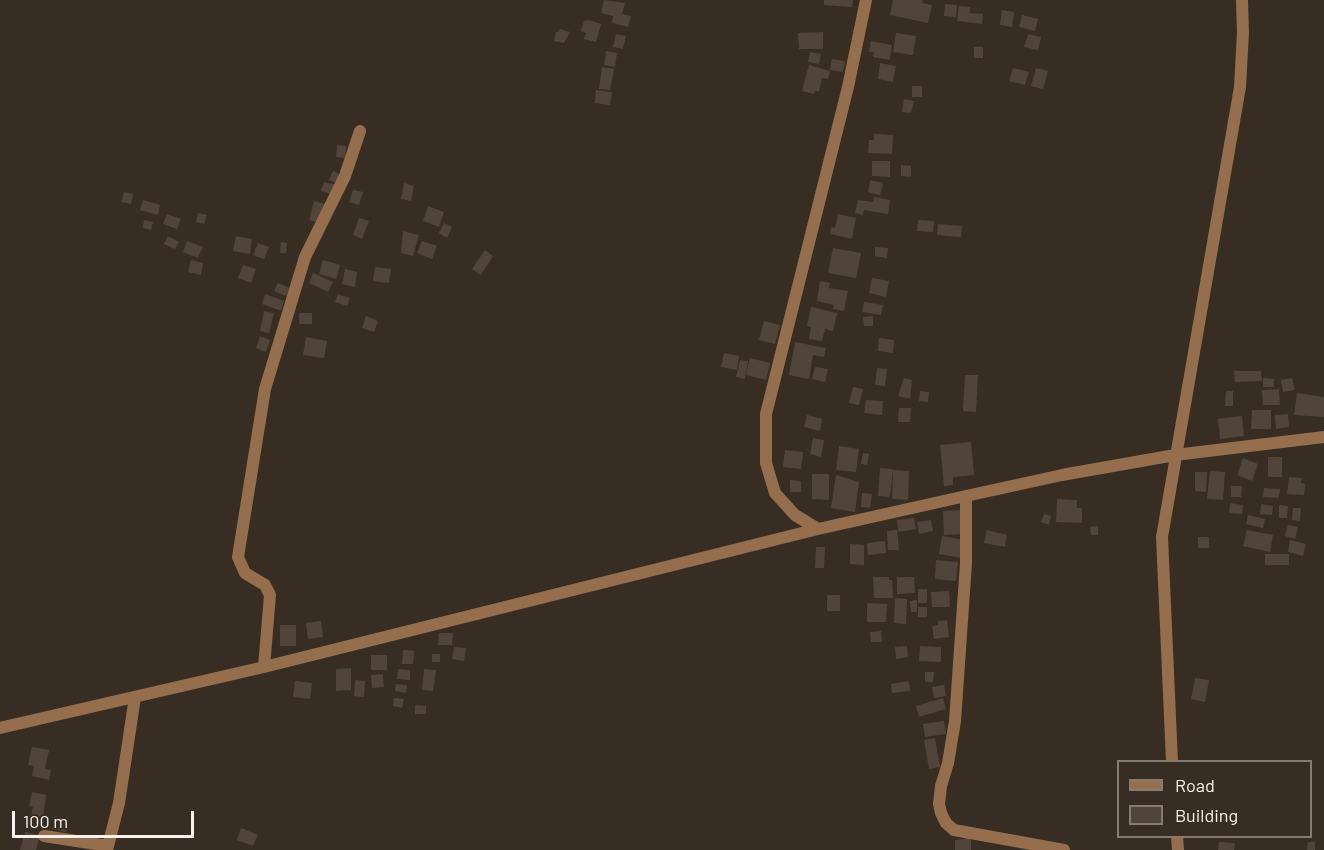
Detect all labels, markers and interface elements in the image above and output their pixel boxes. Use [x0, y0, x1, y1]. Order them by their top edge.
legend [1117, 760, 1312, 838]
text: Road [1175, 774, 1215, 796]
scale bar [15, 799, 196, 837]
text: Building [1175, 804, 1238, 826]
text: 100 m [23, 810, 68, 832]

